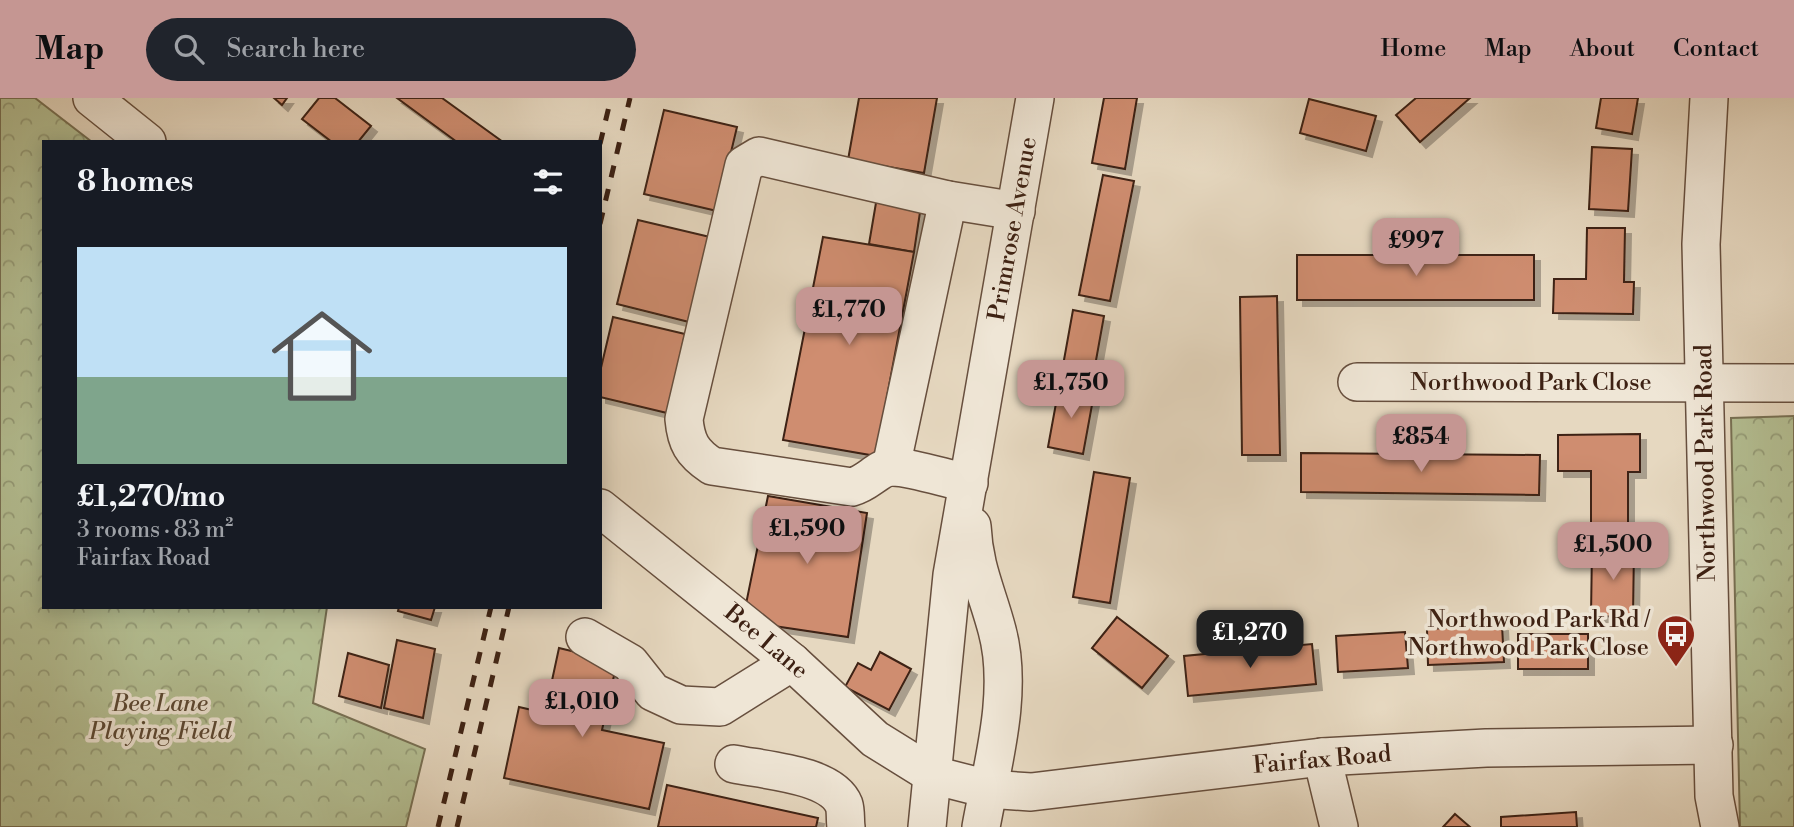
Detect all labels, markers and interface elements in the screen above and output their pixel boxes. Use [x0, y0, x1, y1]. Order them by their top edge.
search box [146, 18, 636, 81]
text: Map [35, 29, 104, 70]
icon: search [170, 30, 208, 68]
text: Search here [226, 33, 365, 65]
text: Home [1381, 34, 1446, 64]
text: Map [1484, 34, 1532, 64]
text: About [1570, 34, 1635, 64]
text: Contact [1673, 34, 1759, 64]
street label: Primrose Avenue [982, 135, 1044, 323]
text: 8 homes [77, 163, 193, 201]
icon: filters [529, 163, 567, 201]
pin: £997 [1375, 218, 1457, 278]
text: £997 [1388, 227, 1444, 255]
pin: £1,770 [792, 288, 906, 347]
icon: home [259, 293, 385, 419]
text: £1,770 [812, 296, 886, 324]
street label: Northwood Park Road [1689, 344, 1723, 582]
pin: £1,750 [1014, 360, 1128, 420]
street label: Northwood Park Close [1410, 368, 1652, 398]
text: £1,750 [1033, 369, 1109, 397]
pin: £854 [1380, 414, 1462, 474]
text: £854 [1392, 423, 1450, 451]
text: £1,270/mo [77, 478, 226, 516]
pin: £1,590 [750, 506, 864, 566]
text: £1,590 [769, 515, 845, 543]
text: 3 rooms · 83 m² [77, 516, 233, 544]
pin: £1,500 [1556, 522, 1670, 582]
text: £1,500 [1574, 531, 1652, 559]
text: Fairfax Road [77, 544, 210, 572]
street label: Bee Lane [717, 598, 814, 686]
place label: Northwood Park Rd / Northwood Park Close [1408, 605, 1650, 663]
pin: £1,270 [1193, 610, 1307, 670]
bus stop icon: Northwood Park Rd / Northwood Park Close [1655, 613, 1697, 668]
text: £1,270 [1212, 619, 1288, 647]
pin: £1,010 [525, 680, 639, 739]
text: £1,010 [545, 688, 619, 716]
park label: Bee Lane Playing Field [88, 689, 232, 747]
street label: Fairfax Road [1252, 739, 1393, 781]

